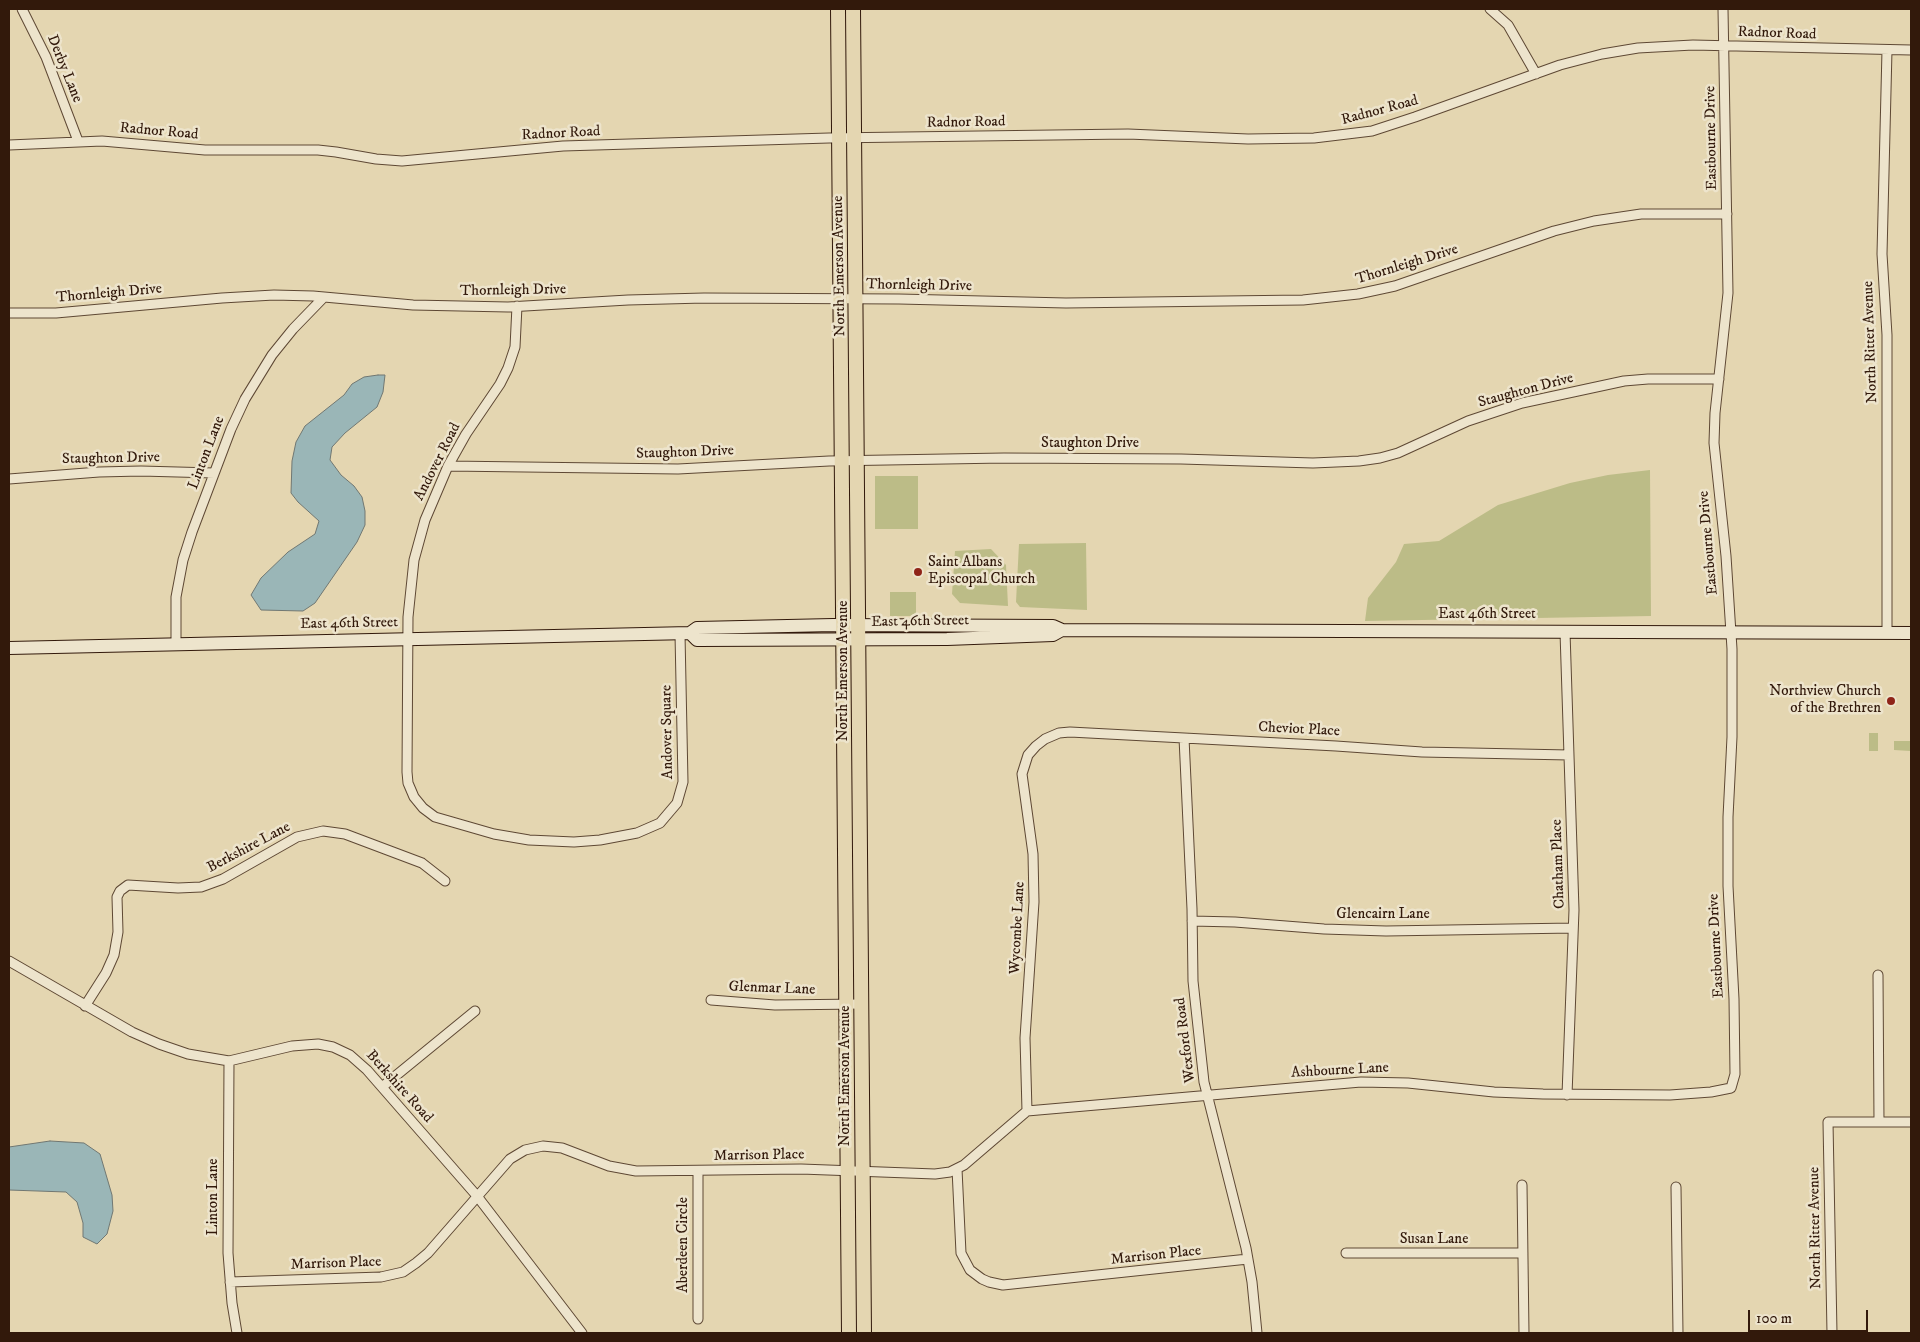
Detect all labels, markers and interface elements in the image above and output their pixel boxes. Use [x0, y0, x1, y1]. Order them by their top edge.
street label: Radnor Road [1737, 24, 1817, 44]
street label: Derby Lane [42, 32, 86, 106]
street label: Eastbourne Drive [1702, 86, 1722, 190]
street label: Radnor Road [1340, 92, 1420, 130]
street label: Radnor Road [926, 113, 1006, 133]
street label: Radnor Road [119, 120, 199, 144]
street label: Radnor Road [521, 123, 601, 145]
street label: North Emerson Avenue [830, 195, 850, 337]
street label: Thornleigh Drive [1354, 241, 1460, 289]
street label: Thornleigh Drive [866, 276, 972, 296]
street label: Thornleigh Drive [55, 280, 163, 308]
street label: Thornleigh Drive [460, 281, 566, 301]
street label: North Ritter Avenue [1860, 281, 1882, 403]
street label: Staughton Drive [1476, 370, 1576, 412]
street label: Linton Lane [185, 414, 229, 492]
street label: Andover Road [411, 420, 465, 504]
street label: Staughton Drive [1041, 435, 1139, 453]
street label: Staughton Drive [636, 442, 734, 464]
street label: Staughton Drive [62, 449, 160, 469]
street label: Eastbourne Drive [1695, 490, 1723, 596]
place label: Saint Albans Episcopal Church [928, 554, 1035, 589]
marker: Saint Albans Episcopal Church [912, 566, 924, 578]
street label: North Emerson Avenue [835, 601, 853, 741]
street label: East 46th Street [1438, 606, 1536, 624]
street label: East 46th Street [871, 612, 969, 632]
street label: East 46th Street [300, 614, 398, 634]
place label: Northview Church of the Brethren [1769, 683, 1881, 718]
street label: Andover Square [658, 685, 678, 779]
marker: Northview Church of the Brethren [1885, 695, 1897, 707]
street label: Cheviot Place [1258, 719, 1340, 741]
street label: Berkshire Lane [204, 819, 294, 877]
street label: Chatham Place [1548, 819, 1570, 909]
street label: Wycombe Lane [1007, 881, 1029, 975]
street label: Eastbourne Drive [1705, 893, 1729, 999]
street label: Glencairn Lane [1336, 906, 1430, 924]
street label: Glenmar Lane [728, 978, 816, 1000]
street label: Wexford Road [1172, 996, 1200, 1084]
street label: North Emerson Avenue [837, 1006, 855, 1146]
street label: Berkshire Road [362, 1047, 436, 1127]
street label: Ashbourne Lane [1291, 1059, 1389, 1083]
street label: Marrison Place [714, 1146, 804, 1166]
street label: Linton Lane [205, 1159, 223, 1235]
street label: North Ritter Avenue [1806, 1167, 1826, 1289]
street label: Aberdeen Circle [675, 1197, 693, 1293]
street label: Susan Lane [1400, 1231, 1468, 1249]
street label: Marrison Place [1110, 1242, 1202, 1270]
street label: Marrison Place [290, 1253, 382, 1275]
scale bar [1750, 1300, 1870, 1332]
text: 100 m [1756, 1309, 1792, 1328]

